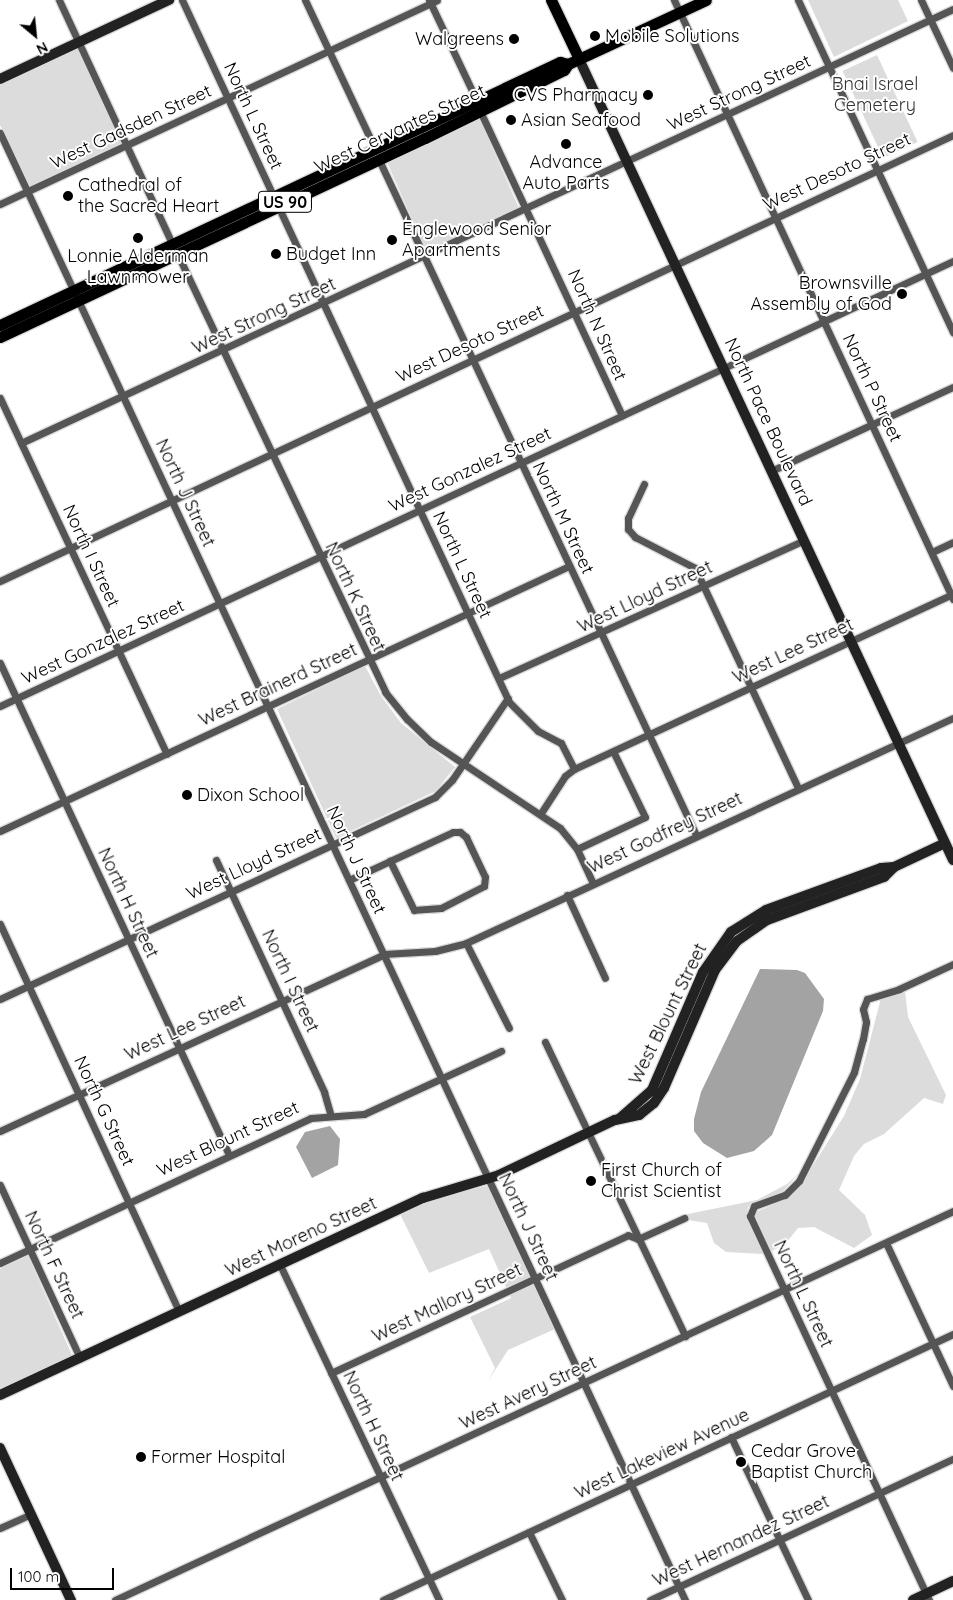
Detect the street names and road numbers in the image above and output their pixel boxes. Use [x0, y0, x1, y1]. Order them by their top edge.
street label: West Strong Street [664, 50, 814, 136]
street label: North L Street [219, 59, 287, 173]
street label: West Gadsden Street [47, 80, 215, 174]
street label: West Cervantes Street [311, 80, 489, 178]
street label: West Desoto Street [760, 128, 914, 216]
road number: US 90 [258, 188, 312, 216]
street label: North N Street [563, 266, 631, 384]
street label: West Strong Street [189, 273, 339, 359]
street label: West Desoto Street [393, 300, 547, 388]
street label: North P Street [837, 330, 907, 446]
street label: North Pace Boulevard [720, 335, 816, 509]
street label: West Gonzalez Street [385, 423, 555, 517]
street label: North J Street [151, 436, 219, 550]
street label: North M Street [528, 459, 598, 577]
street label: North I Street [58, 501, 124, 611]
street label: North L Street [428, 508, 496, 622]
street label: North K Street [320, 539, 390, 655]
street label: West Lloyd Street [574, 556, 716, 638]
street label: West Gonzalez Street [18, 595, 188, 689]
street label: West Lee Street [729, 614, 857, 688]
street label: West Brainerd Street [195, 639, 361, 731]
street label: West Godfrey Street [584, 788, 746, 878]
street label: North J Street [322, 803, 390, 917]
street label: West Lloyd Street [183, 823, 325, 905]
street label: North H Street [93, 844, 163, 962]
street label: North I Street [257, 926, 323, 1036]
street label: West Blount Street [625, 940, 711, 1088]
street label: West Lee Street [121, 991, 249, 1065]
street label: North G Street [69, 1053, 139, 1169]
street label: West Blount Street [154, 1097, 302, 1181]
street label: North J Street [494, 1170, 562, 1284]
street label: West Moreno Street [222, 1192, 380, 1282]
street label: North F Street [20, 1208, 88, 1322]
street label: North L Street [769, 1237, 837, 1351]
street label: West Mallory Street [369, 1259, 525, 1347]
street label: West Avery Street [456, 1352, 600, 1434]
street label: North H Street [338, 1367, 408, 1485]
street label: West Lakeview Avenue [571, 1404, 753, 1504]
street label: West Hernandez Street [649, 1491, 833, 1591]

